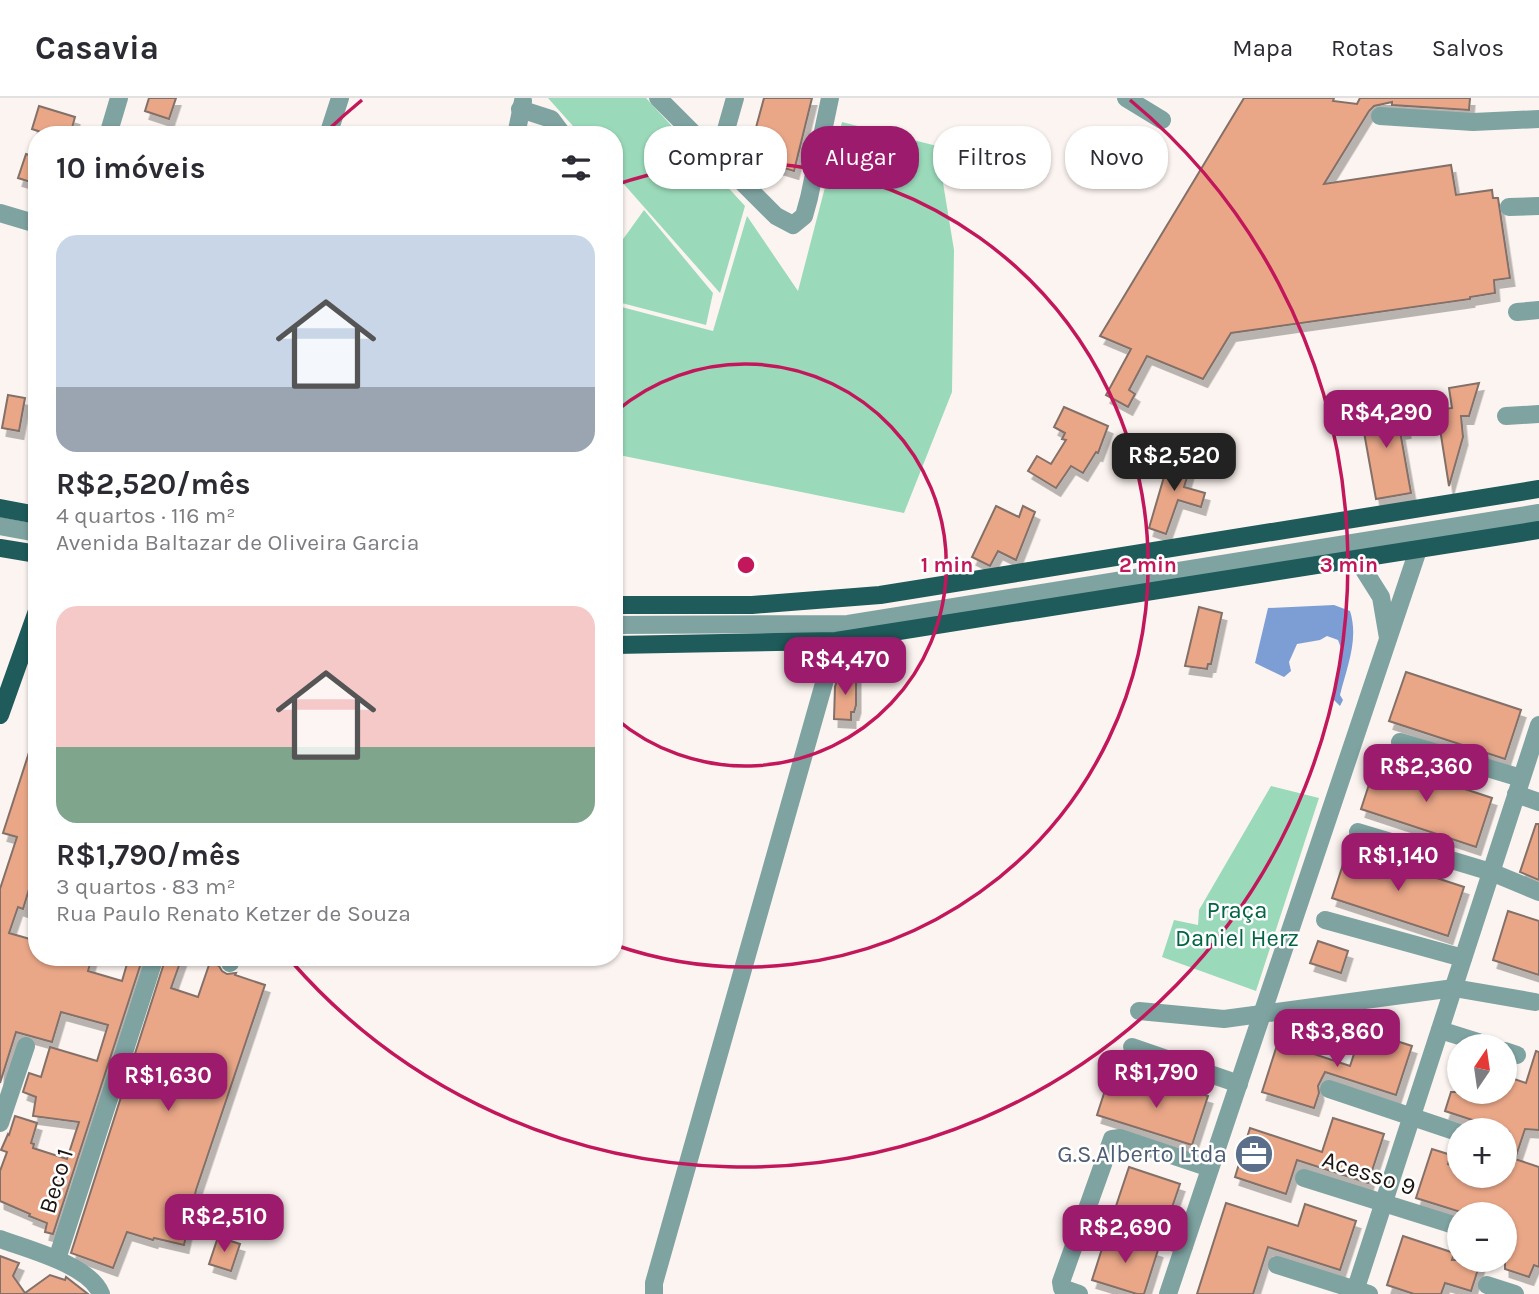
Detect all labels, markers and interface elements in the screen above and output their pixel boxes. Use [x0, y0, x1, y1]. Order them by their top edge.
text: Casavia [35, 29, 159, 67]
text: Mapa [1232, 34, 1293, 62]
text: Rotas [1331, 34, 1394, 62]
text: Salvos [1432, 34, 1504, 62]
chip: Comprar [644, 126, 787, 189]
chip: Alugar [801, 126, 919, 189]
chip: Filtros [933, 126, 1051, 189]
chip: Novo [1065, 126, 1168, 189]
icon: filters [557, 149, 595, 187]
text: 10 imóveis [56, 150, 206, 186]
icon: home [263, 281, 389, 407]
pin: R$4,290 [1321, 390, 1451, 450]
text: R$4,290 [1340, 399, 1432, 426]
pin: R$2,520 [1109, 434, 1239, 493]
text: R$2,520 [1128, 442, 1220, 469]
text: R$2,520/mês [56, 466, 251, 502]
text: 4 quartos · 116 m² [56, 502, 236, 529]
text: Avenida Baltazar de Oliveira Garcia [56, 529, 420, 556]
centre of rings [734, 553, 758, 577]
text: 1 min [921, 553, 973, 577]
text: 2 min [1119, 553, 1177, 577]
text: 3 min [1320, 553, 1378, 577]
pin: R$4,470 [780, 638, 910, 697]
text: R$4,470 [800, 646, 890, 673]
icon: home [263, 652, 389, 778]
pin: R$2,360 [1361, 744, 1491, 804]
text: R$2,360 [1379, 753, 1473, 780]
pin: R$1,140 [1333, 834, 1463, 893]
text: R$1,790/mês [56, 837, 241, 873]
text: R$1,140 [1357, 842, 1439, 869]
text: 3 quartos · 83 m² [56, 873, 236, 900]
park label: Praça Daniel Herz [1175, 896, 1299, 952]
text: Rua Paulo Renato Ketzer de Souza [56, 900, 411, 927]
pin: R$3,860 [1272, 1010, 1402, 1069]
text: R$3,860 [1290, 1018, 1384, 1045]
north arrow [1447, 1034, 1517, 1104]
map controls [1447, 1034, 1517, 1272]
pin: R$1,790 [1091, 1051, 1221, 1110]
pin: R$1,630 [103, 1054, 233, 1113]
text: R$1,790 [1114, 1059, 1198, 1086]
text: R$1,630 [124, 1062, 212, 1089]
button: + [1447, 1118, 1517, 1188]
office icon: G.S.Alberto Ltda [1233, 1133, 1275, 1175]
place label: G.S.Alberto Ltda [1057, 1140, 1227, 1168]
street label: Beco 1 [33, 1145, 79, 1217]
street label: Acesso 9 [1319, 1145, 1419, 1201]
pin: R$2,510 [159, 1194, 289, 1254]
button: − [1447, 1202, 1517, 1272]
text: R$2,510 [181, 1203, 267, 1230]
pin: R$2,690 [1060, 1206, 1190, 1265]
text: R$2,690 [1079, 1214, 1171, 1241]

